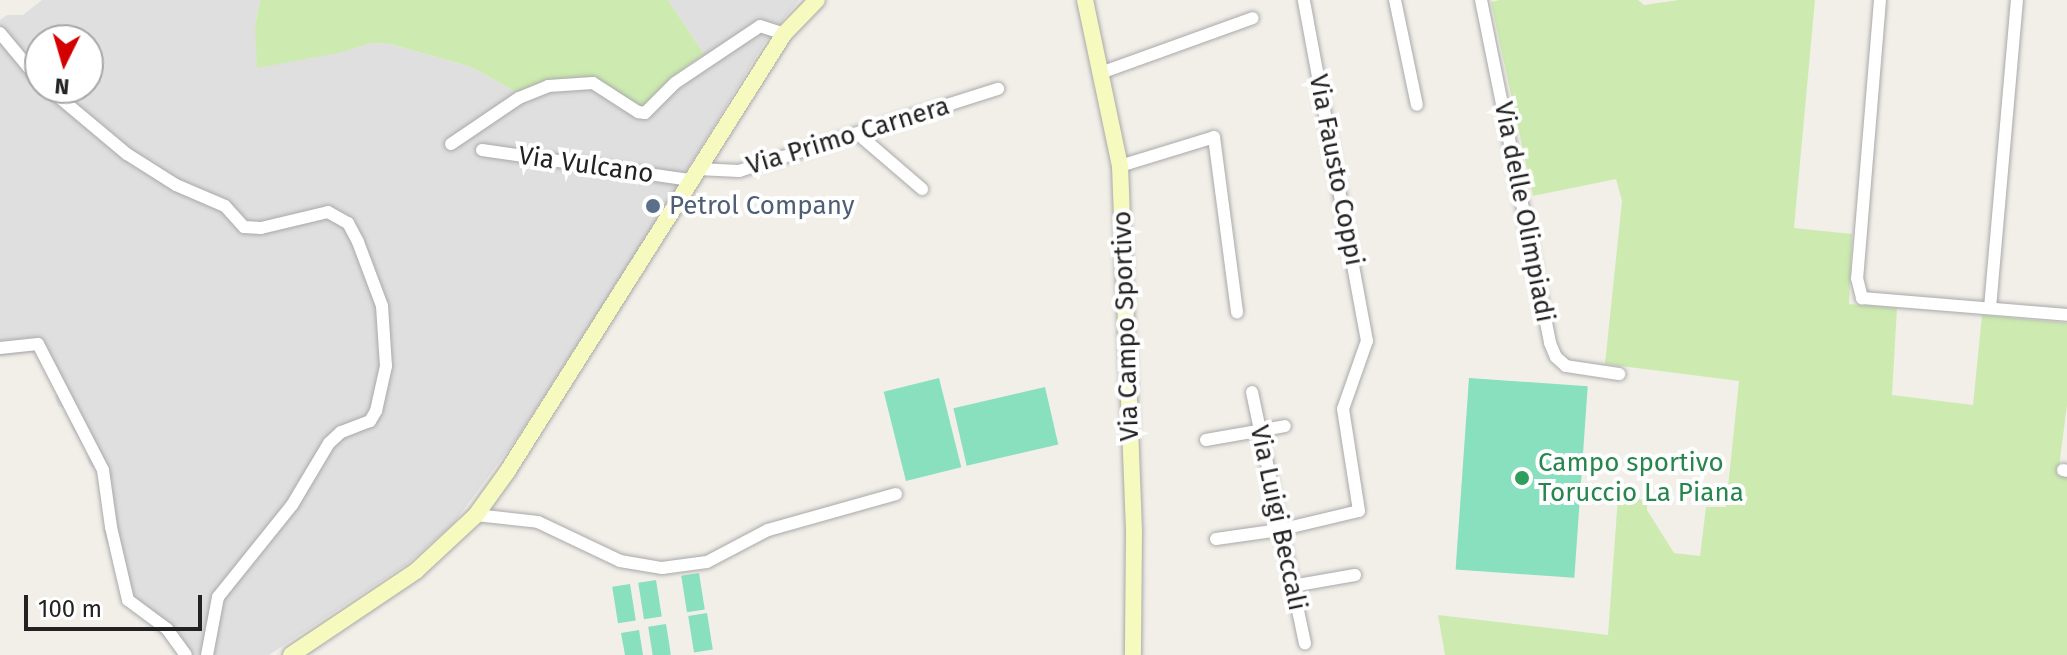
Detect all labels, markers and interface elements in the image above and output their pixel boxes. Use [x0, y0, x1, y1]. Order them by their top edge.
north arrow [24, 24, 104, 104]
text: N [54, 72, 70, 100]
street label: Via Fausto Coppi [1302, 72, 1370, 268]
street label: Via Primo Carnera [743, 90, 953, 182]
street label: Via delle Olimpiadi [1487, 99, 1561, 325]
street label: Via Vulcano [516, 140, 656, 190]
place label: Petrol Company [669, 190, 855, 222]
marker: Petrol Company [644, 197, 662, 215]
street label: Via Campo Sportivo [1106, 210, 1146, 442]
street label: Via Luigi Beccali [1243, 423, 1313, 613]
place label: Campo sportivo Toruccio La Piana [1538, 447, 1744, 508]
marker: Campo sportivo Toruccio La Piana [1513, 469, 1531, 487]
scale bar [28, 579, 206, 629]
text: 100 m [38, 595, 102, 623]

